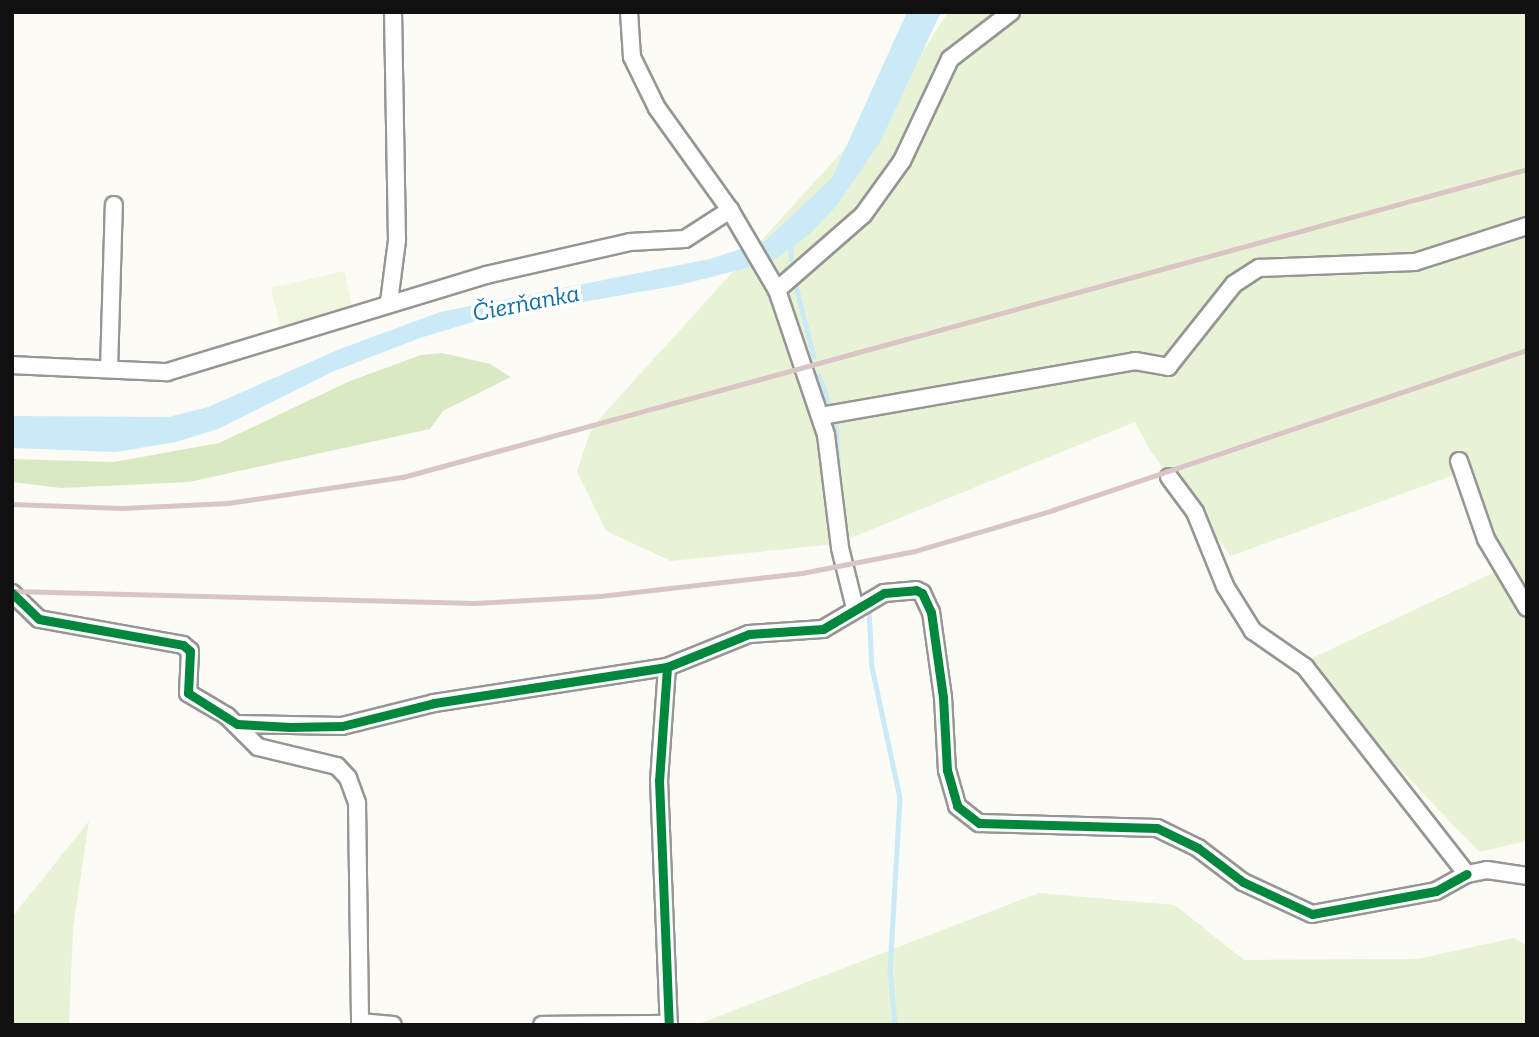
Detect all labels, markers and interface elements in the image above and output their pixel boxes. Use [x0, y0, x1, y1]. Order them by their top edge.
water label: Čierňanka [470, 277, 582, 329]

